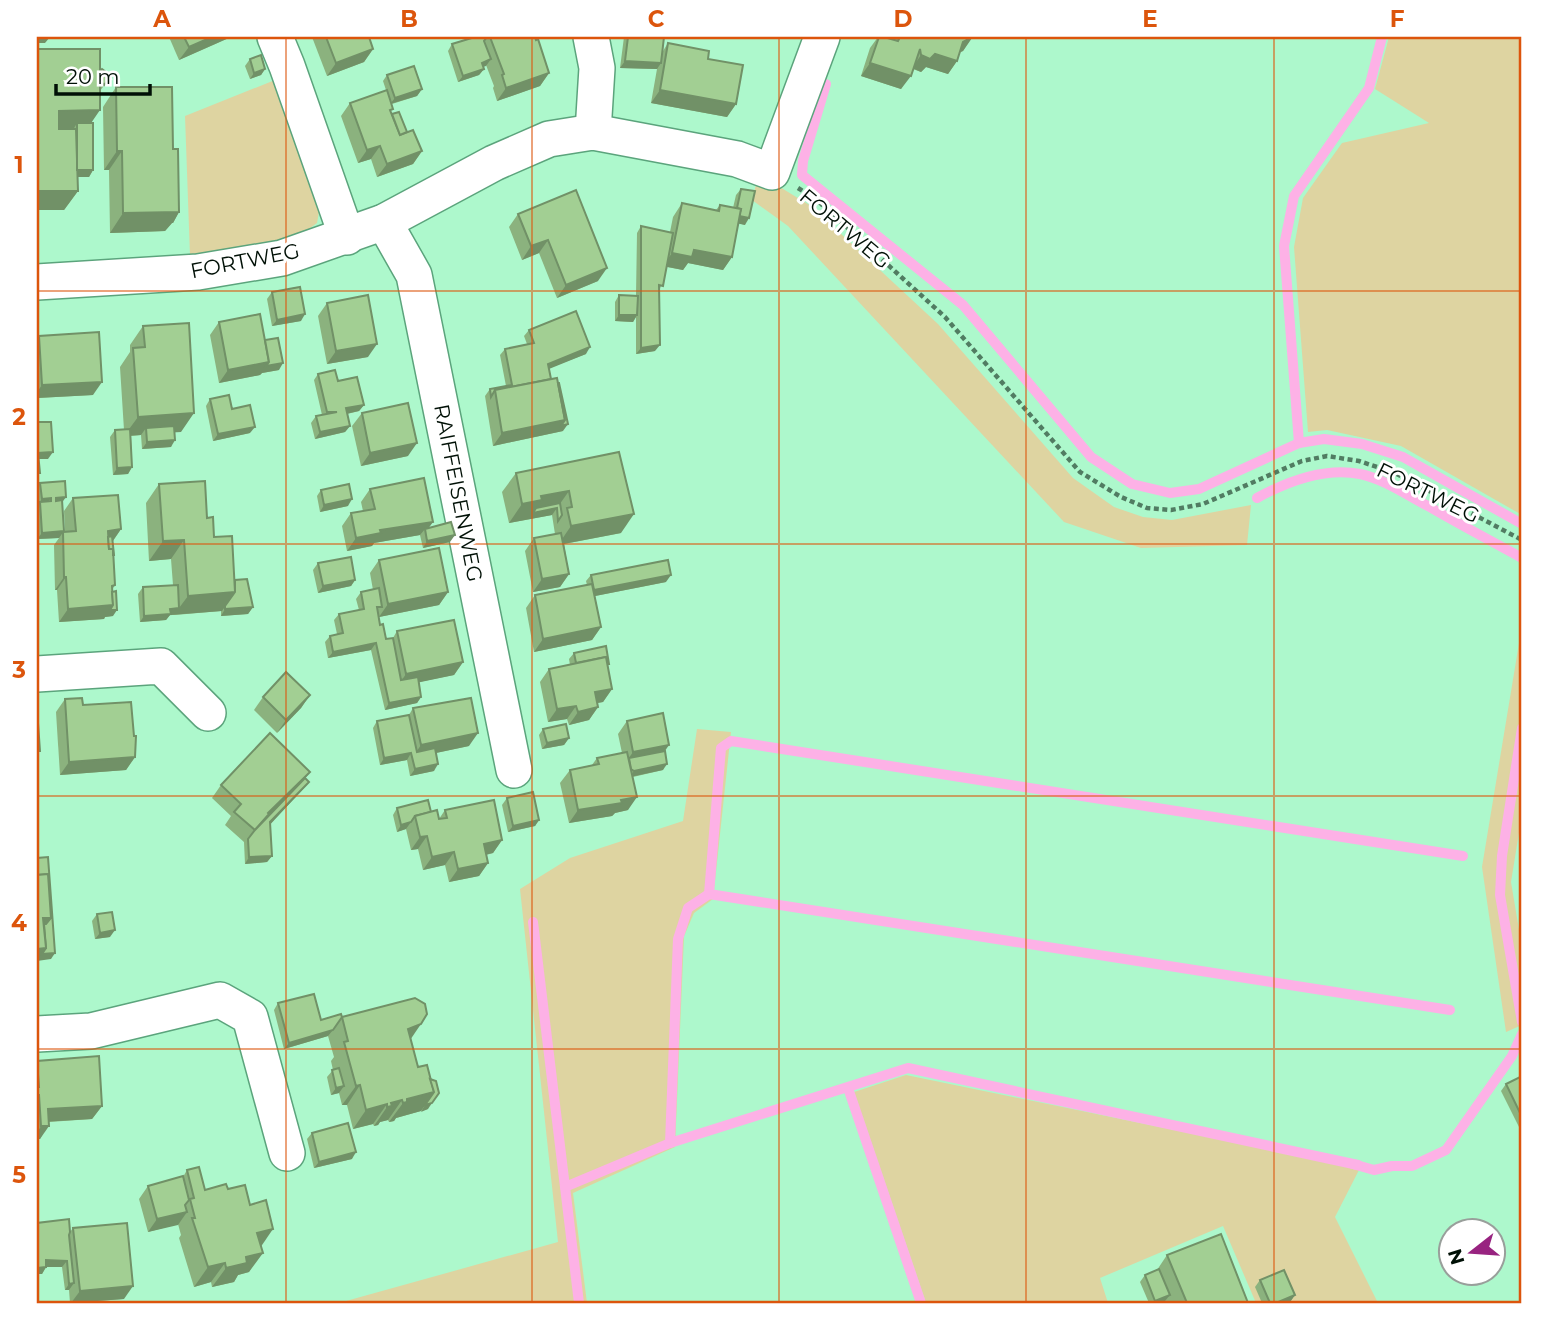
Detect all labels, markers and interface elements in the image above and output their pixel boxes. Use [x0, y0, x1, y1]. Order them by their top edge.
text: A [152, 5, 171, 33]
text: B [400, 5, 418, 33]
text: C [648, 5, 665, 33]
text: D [894, 5, 913, 33]
text: E [1142, 5, 1158, 33]
text: F [1390, 5, 1405, 33]
scale bar [56, 52, 150, 96]
text: 20 m [66, 64, 120, 89]
text: 1 [14, 151, 24, 179]
street label: FORTWEG [795, 183, 896, 274]
street label: FORTWEG [188, 238, 302, 283]
street label: RAIFFEISENWEG [429, 402, 488, 584]
text: 2 [12, 403, 26, 431]
street label: FORTWEG [1373, 457, 1484, 528]
text: 3 [11, 656, 26, 684]
text: 4 [11, 909, 27, 937]
text: 5 [12, 1161, 26, 1189]
north arrow [1436, 1218, 1506, 1288]
text: N [1443, 1246, 1469, 1268]

